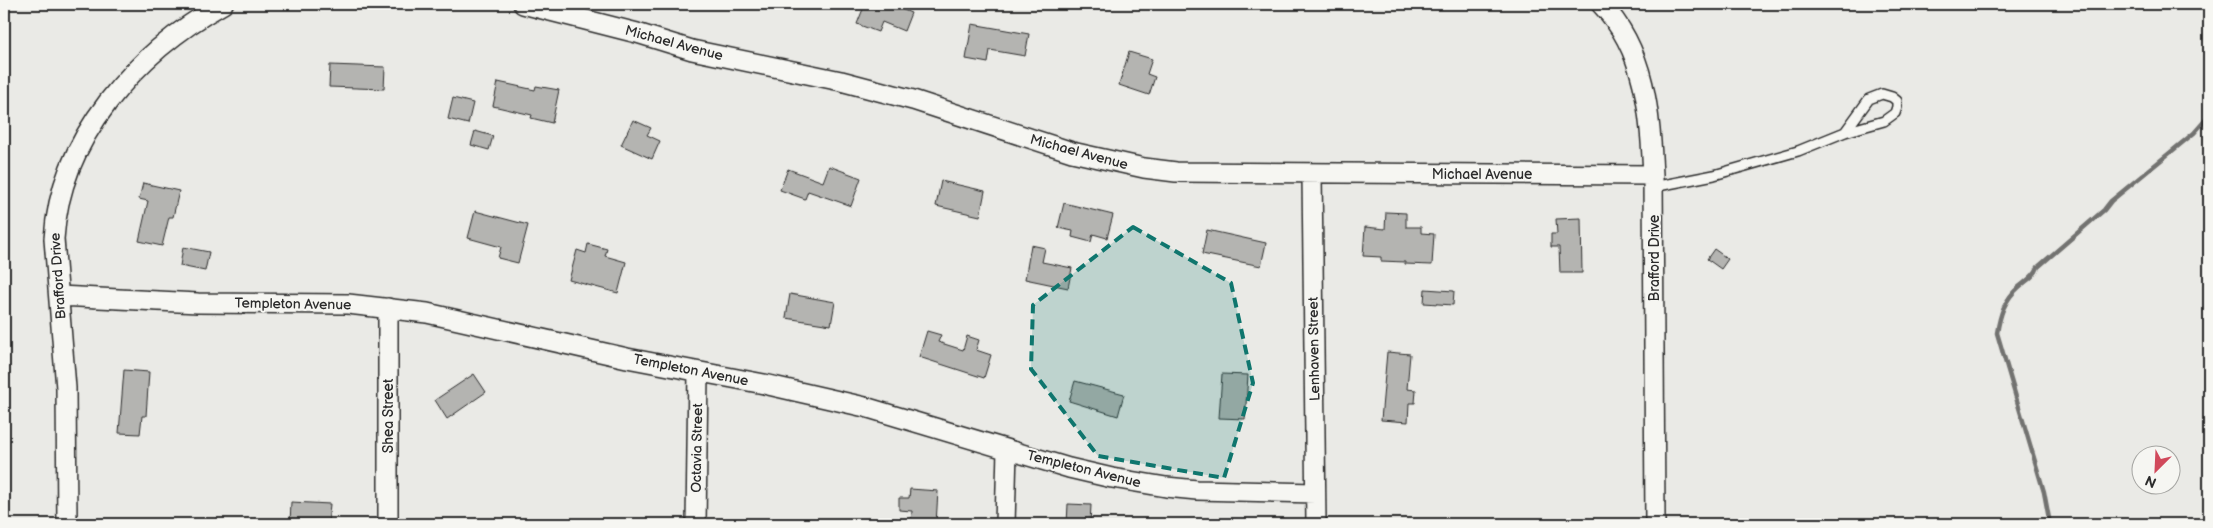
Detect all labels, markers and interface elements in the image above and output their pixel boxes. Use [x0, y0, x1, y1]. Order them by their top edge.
street label: Michael Avenue [623, 22, 725, 64]
street label: Michael Avenue [1028, 131, 1130, 173]
street label: Michael Avenue [1432, 166, 1532, 183]
street label: Brafford Drive [1646, 215, 1663, 301]
street label: Brafford Drive [46, 232, 70, 320]
street label: Templeton Avenue [234, 294, 352, 314]
street label: Lenhaven Street [1305, 296, 1323, 401]
street label: Templeton Avenue [632, 351, 750, 389]
street label: Shea Street [380, 378, 397, 453]
street label: Octavia Street [688, 402, 706, 493]
north arrow [2130, 446, 2180, 496]
street label: Templeton Avenue [1025, 447, 1143, 491]
text: N [2143, 472, 2159, 491]

